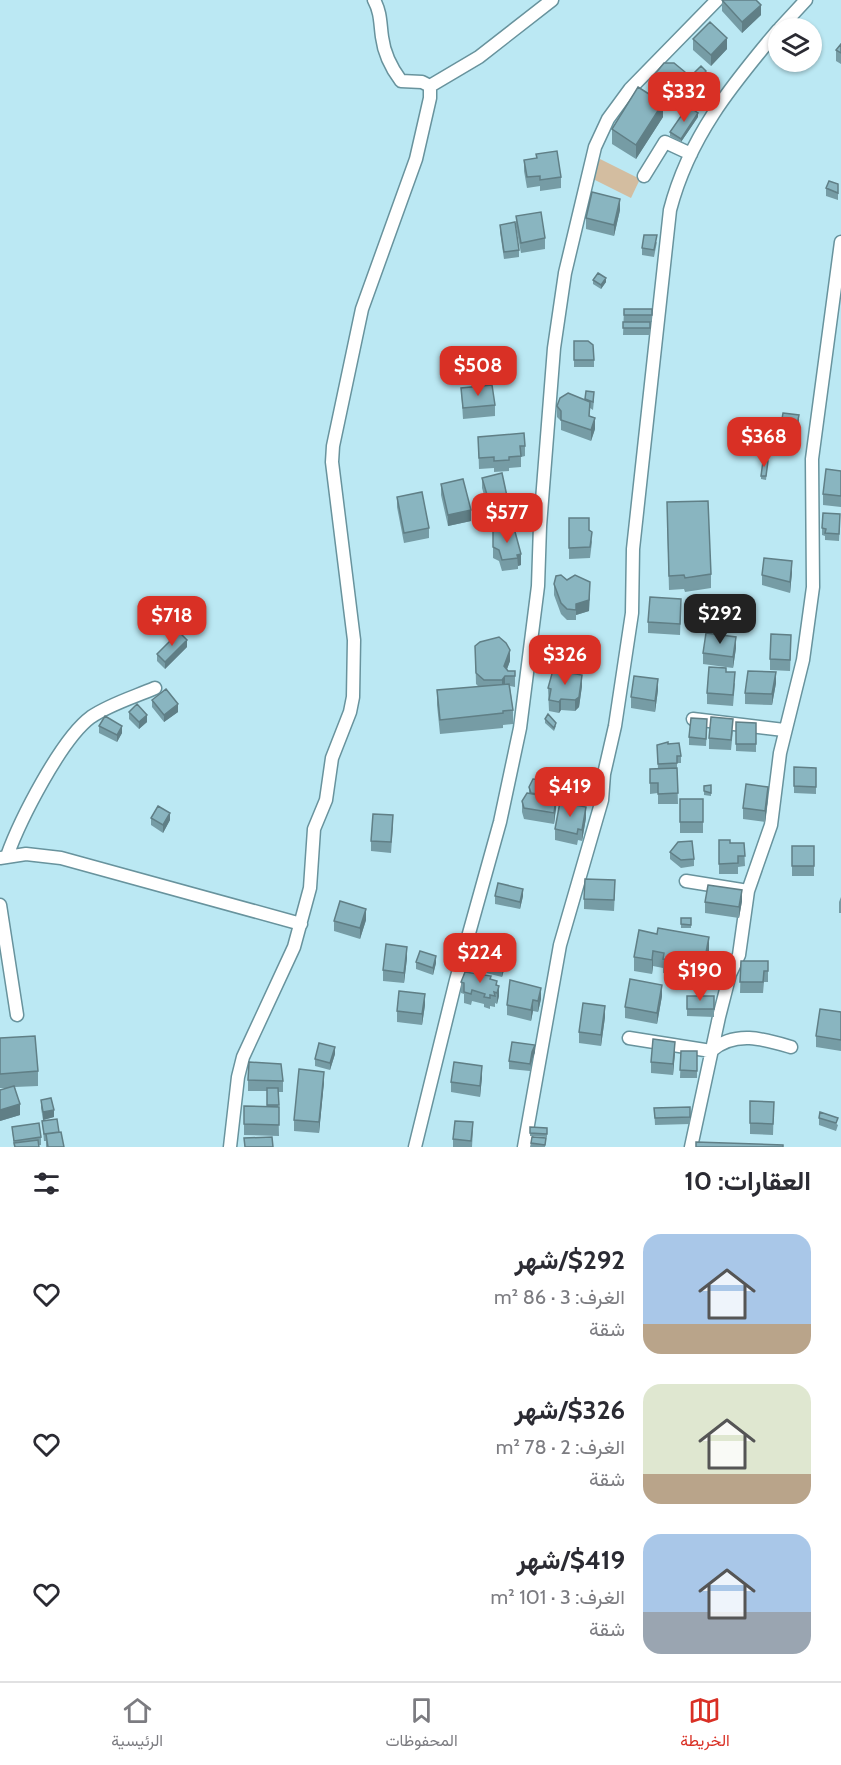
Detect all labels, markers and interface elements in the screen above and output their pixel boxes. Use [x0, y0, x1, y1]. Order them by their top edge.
map controls [768, 18, 822, 72]
button: layers [768, 18, 822, 72]
pin: $332 [648, 72, 720, 123]
text: $332 [662, 79, 706, 103]
pin: $508 [442, 346, 514, 397]
text: $508 [454, 353, 502, 377]
pin: $368 [728, 417, 800, 468]
text: $368 [741, 424, 787, 448]
pin: $577 [471, 493, 543, 544]
text: $577 [486, 500, 528, 524]
pin: $292 [684, 594, 756, 645]
pin: $718 [136, 596, 208, 647]
text: $292 [698, 601, 742, 625]
text: $718 [151, 603, 193, 627]
pin: $326 [529, 635, 601, 686]
text: $326 [543, 642, 587, 666]
pin: $419 [534, 767, 606, 818]
text: $419 [549, 774, 591, 798]
pin: $224 [444, 933, 516, 984]
text: $224 [457, 940, 503, 964]
pin: $190 [664, 951, 736, 1002]
text: $190 [678, 958, 722, 982]
text: العقارات: 10 [684, 1165, 811, 1197]
icon: filters [30, 1167, 63, 1200]
text: $292/شهر [514, 1244, 625, 1276]
icon: home [691, 1258, 763, 1330]
icon: heart [30, 1278, 63, 1311]
text: الغرف: 3 · 86 m² [494, 1285, 625, 1309]
text: شقة [589, 1317, 625, 1341]
text: $326/شهر [514, 1394, 625, 1426]
icon: home [691, 1408, 763, 1480]
icon: heart [30, 1428, 63, 1461]
text: الغرف: 2 · 78 m² [496, 1435, 625, 1459]
text: شقة [589, 1467, 625, 1491]
text: $419/شهر [516, 1544, 625, 1576]
icon: home [691, 1558, 763, 1630]
icon: heart [30, 1578, 63, 1611]
text: الغرف: 3 · 101 m² [491, 1585, 625, 1609]
text: شقة [589, 1617, 625, 1641]
tab: الرئيسية [111, 1694, 163, 1755]
tab: المحفوظات [386, 1694, 458, 1755]
tab: الخريطة [680, 1694, 730, 1755]

